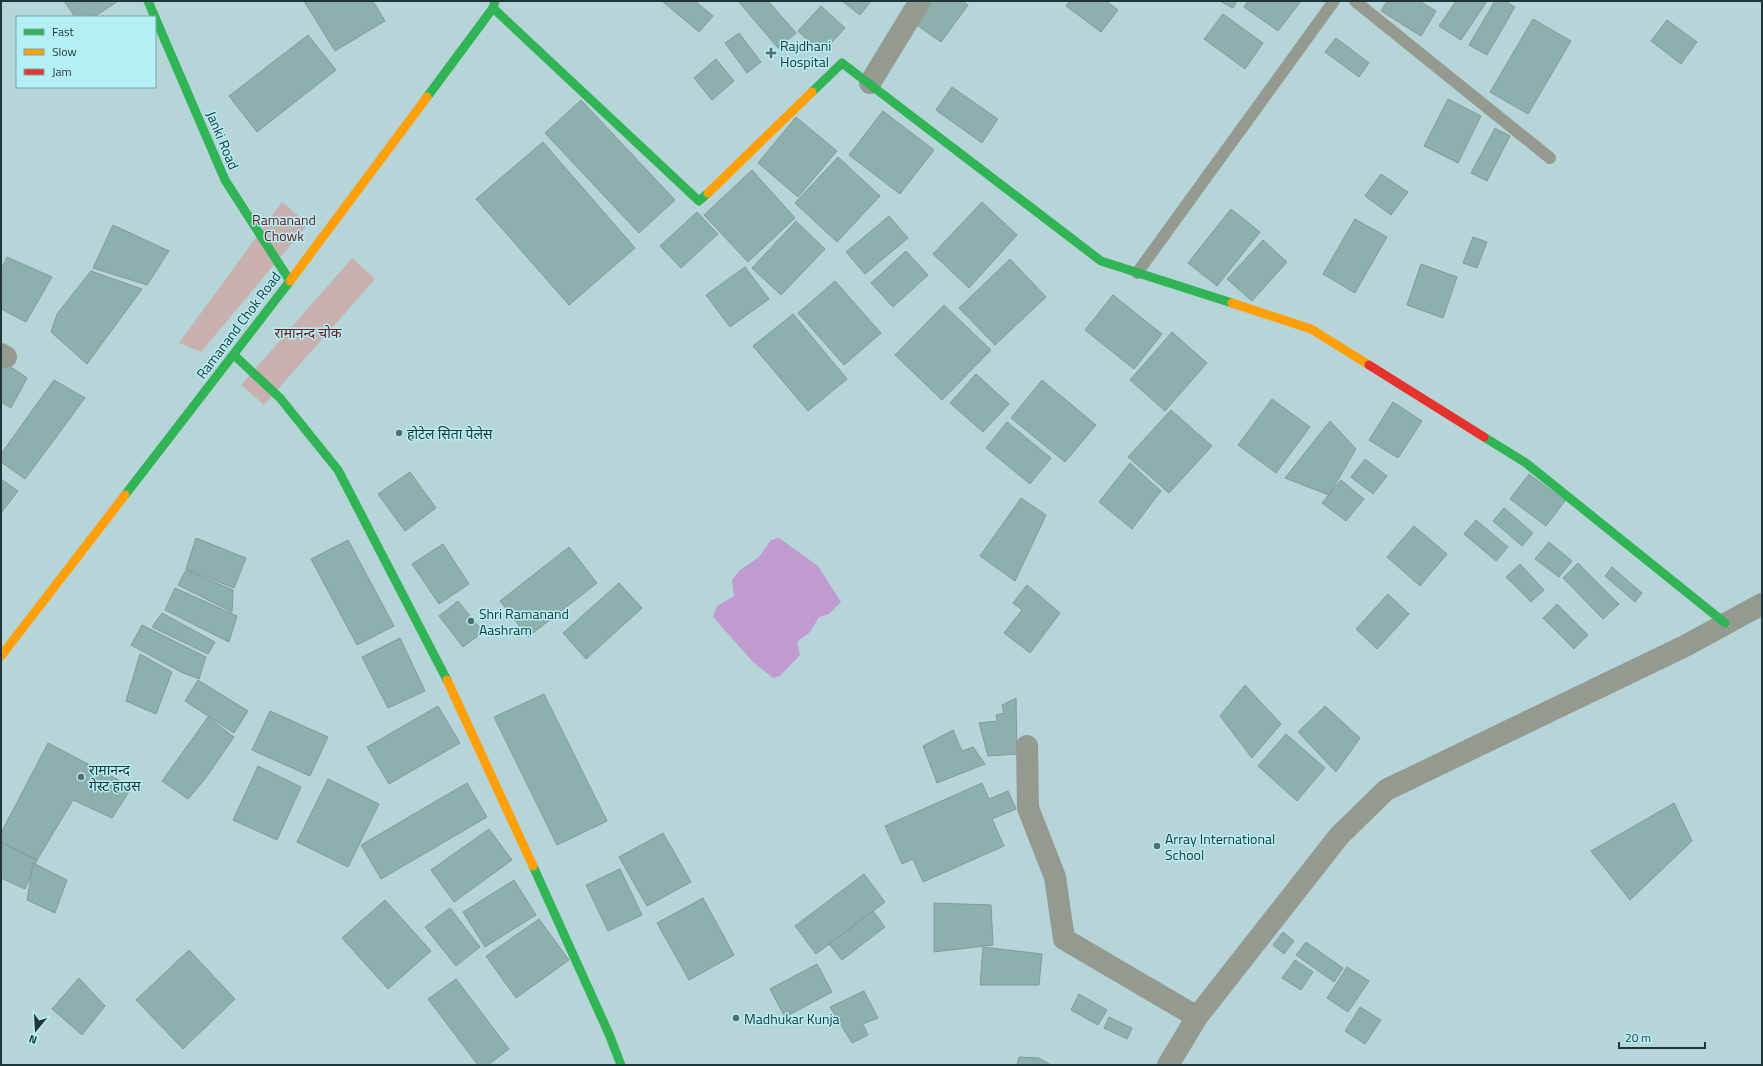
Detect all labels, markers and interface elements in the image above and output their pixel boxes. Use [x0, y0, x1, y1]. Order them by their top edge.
legend [16, 16, 156, 88]
text: Fast [52, 22, 75, 41]
place label: Rajdhani Hospital [780, 35, 831, 72]
text: Slow [52, 42, 77, 61]
marker: Rajdhani Hospital [765, 47, 777, 59]
text: Jam [52, 62, 72, 81]
street label: Janki Road [201, 107, 245, 173]
park label: Ramanand Chowk [252, 209, 316, 246]
street label: Ramanand Chok Road [191, 267, 285, 383]
park label: रामानन्द चोक [274, 322, 342, 343]
place label: होटेल सिता पेलेस [407, 423, 493, 444]
marker: होटेल सिता पेलेस [394, 428, 404, 438]
place label: Shri Ramanand Aashram [479, 603, 569, 640]
marker: Shri Ramanand Aashram [466, 616, 476, 626]
place label: रामानन्द गेस्ट हाउस [89, 759, 141, 796]
marker: रामानन्द गेस्ट हाउस [76, 772, 86, 782]
place label: Array International School [1165, 828, 1275, 865]
marker: Array International School [1152, 841, 1162, 851]
place label: Madhukar Kunja [744, 1008, 840, 1029]
north arrow [16, 1010, 56, 1050]
marker: Madhukar Kunja [731, 1013, 741, 1023]
scale bar [1619, 1024, 1705, 1050]
text: 20 m [1625, 1028, 1651, 1047]
text: N [27, 1031, 39, 1048]

